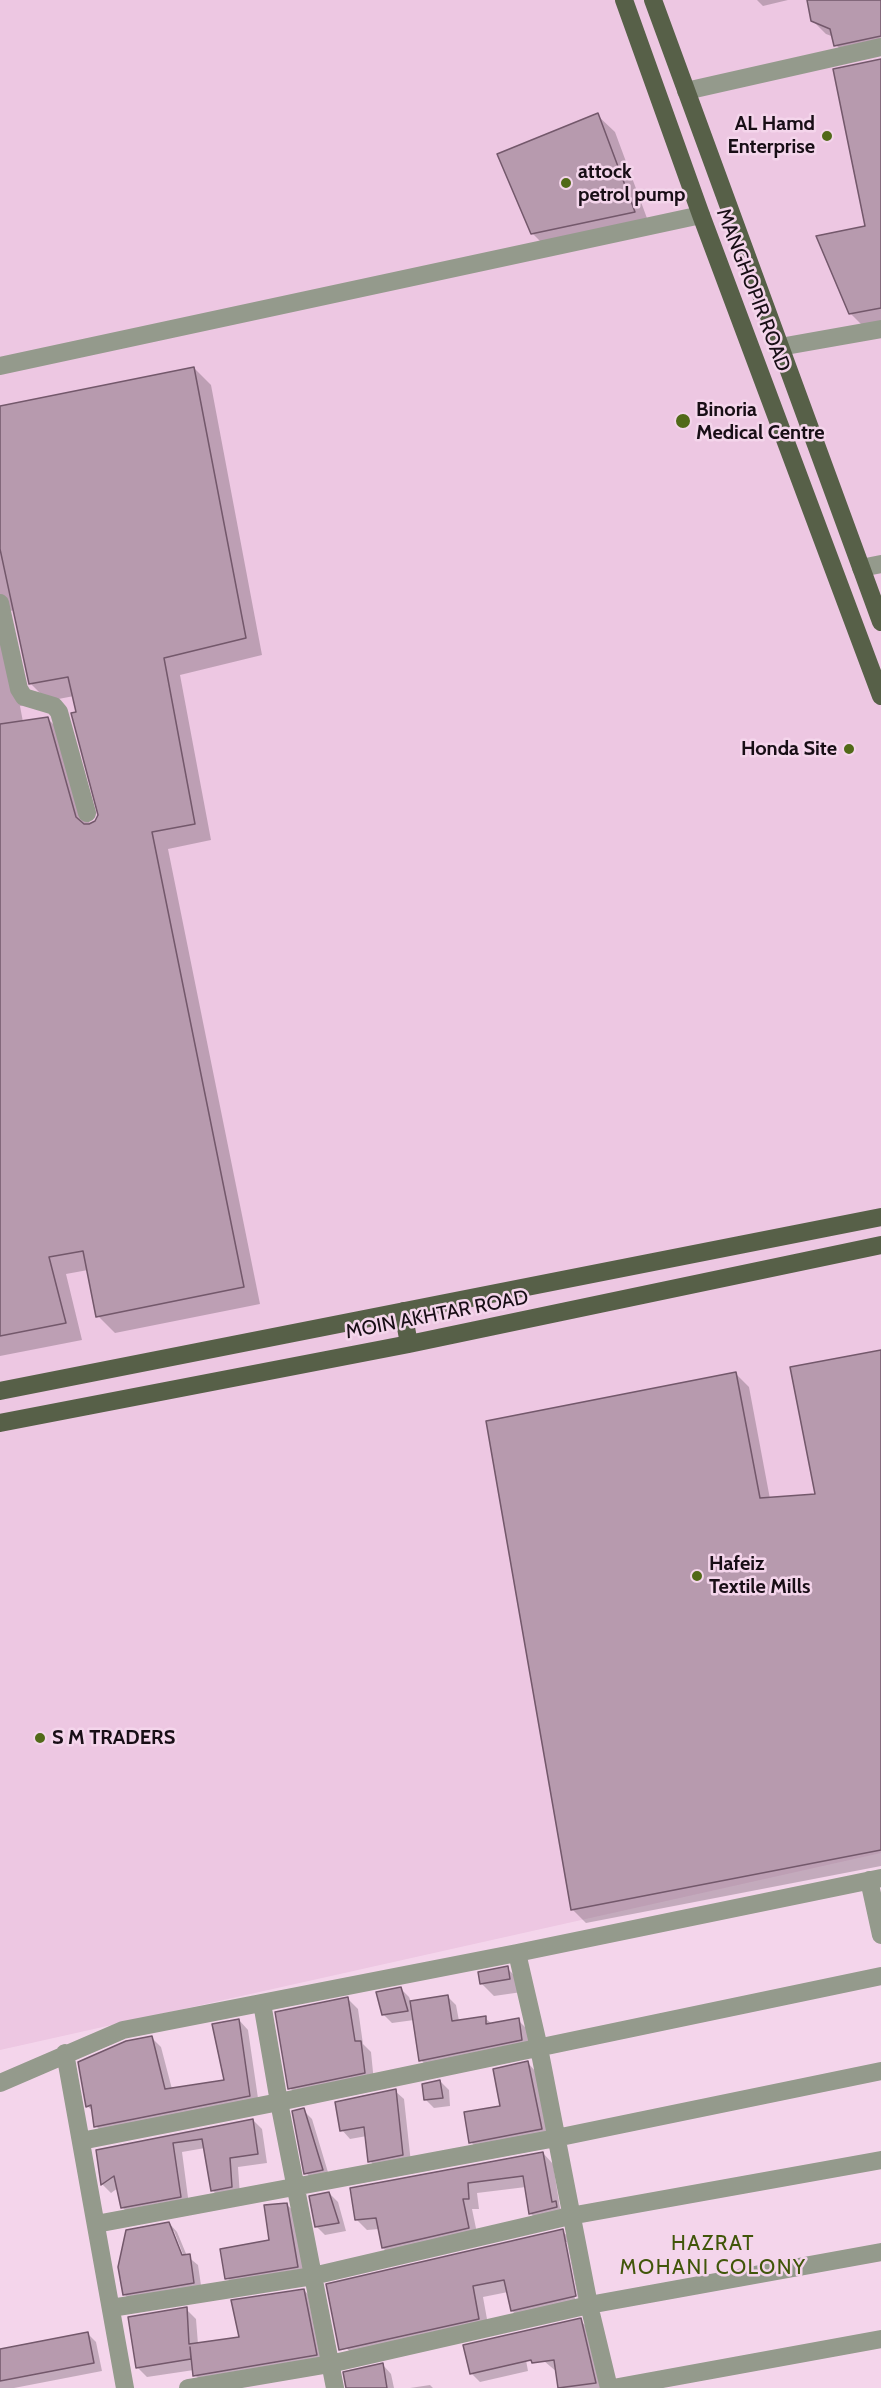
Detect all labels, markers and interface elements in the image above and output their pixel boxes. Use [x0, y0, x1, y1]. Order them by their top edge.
place label: AL Hamd Enterprise [727, 112, 815, 159]
marker: AL Hamd Enterprise [820, 129, 834, 143]
place label: attock petrol pump [578, 160, 685, 207]
marker: attock petrol pump [559, 176, 573, 190]
street label: MANGHOPIR ROAD [711, 205, 795, 375]
place label: Binoria Medical Centre [696, 398, 825, 445]
marker: Binoria Medical Centre [674, 412, 692, 430]
place label: Honda Site [741, 737, 837, 761]
marker: Honda Site [842, 742, 856, 756]
street label: MOIN AKHTAR ROAD [344, 1286, 530, 1344]
place label: Hafeiz Textile Mills [709, 1552, 811, 1599]
marker: Hafeiz Textile Mills [690, 1569, 704, 1583]
place label: S M TRADERS [52, 1726, 175, 1750]
marker: S M TRADERS [33, 1731, 47, 1745]
district label: HAZRAT MOHANI COLONY [620, 2231, 806, 2281]

